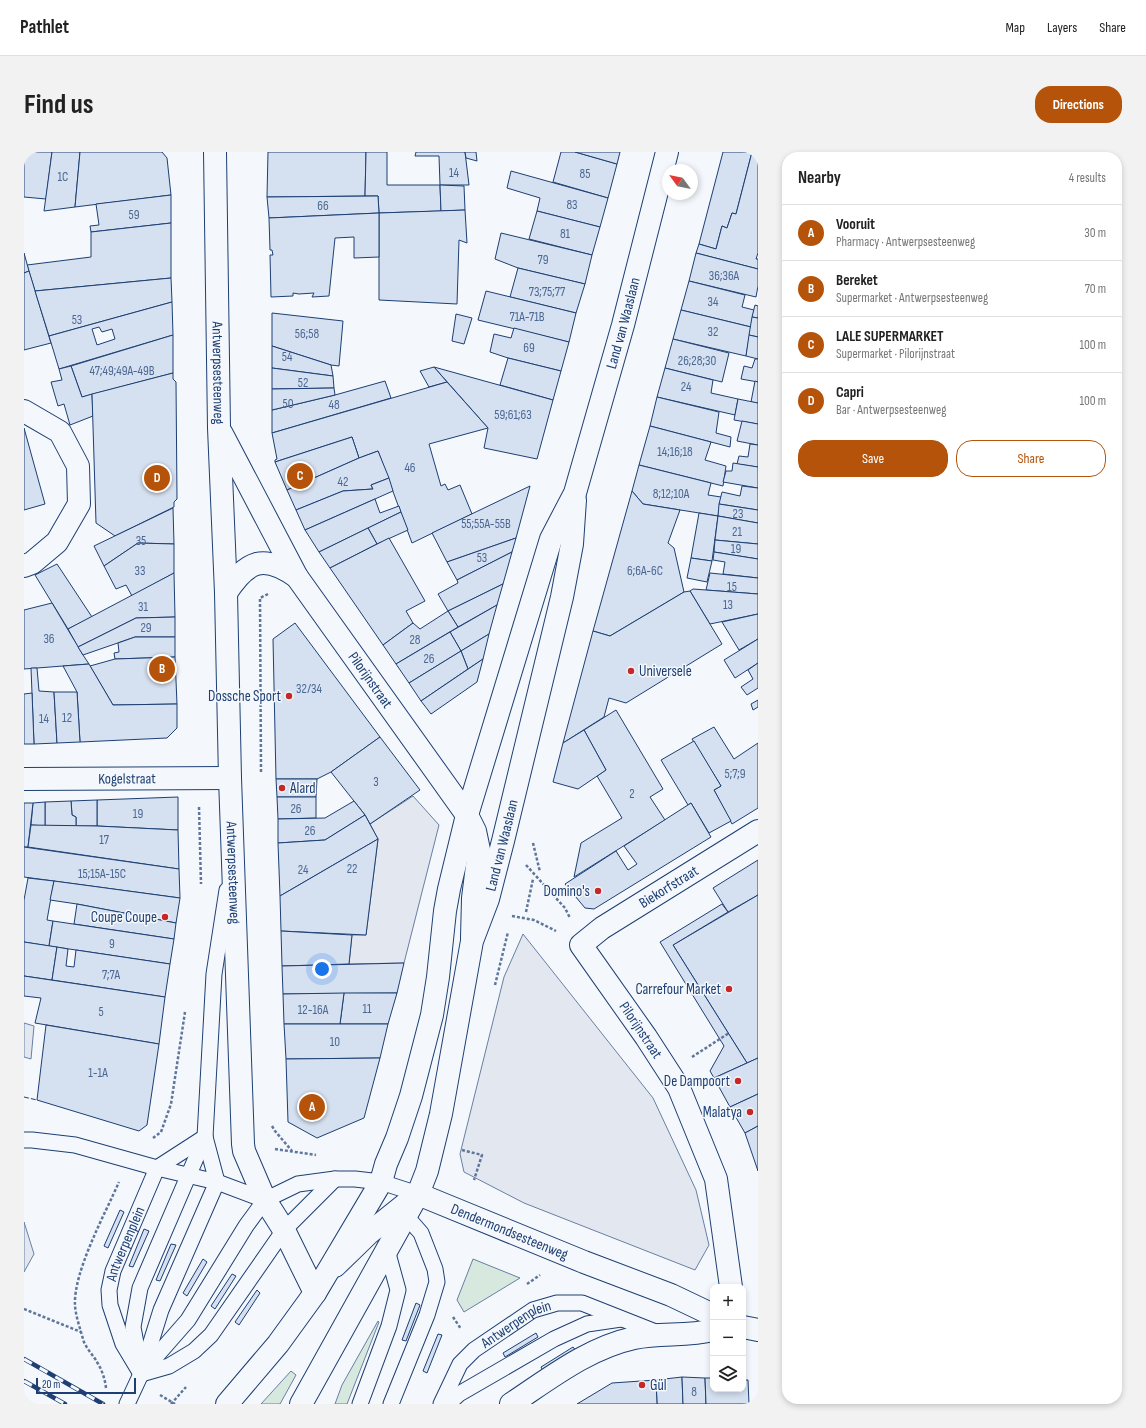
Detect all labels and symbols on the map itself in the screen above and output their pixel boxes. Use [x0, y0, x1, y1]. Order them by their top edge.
north arrow [662, 164, 698, 200]
house number: 14 [449, 165, 460, 181]
house number: 85 [580, 166, 590, 182]
house number: 1C [58, 169, 68, 185]
house number: 83 [566, 197, 578, 213]
house number: 66 [317, 198, 329, 214]
house number: 59 [129, 207, 140, 223]
house number: 81 [560, 226, 571, 242]
house number: 79 [538, 252, 549, 268]
house number: 36;36A [709, 268, 740, 284]
street label: Land van Waaslaan [602, 276, 645, 371]
house number: 73;75;77 [529, 284, 566, 300]
house number: 34 [708, 294, 719, 310]
house number: 71A-71B [509, 309, 545, 325]
house number: 53 [72, 312, 82, 328]
street label: Antwerpsesteenweg [207, 320, 228, 425]
house number: 32 [708, 324, 718, 340]
house number: 56;58 [295, 326, 319, 342]
house number: 69 [523, 340, 535, 356]
house number: 54 [282, 349, 293, 365]
house number: 26;28;30 [678, 353, 716, 369]
house number: 47;49;49A-49B [89, 363, 155, 379]
house number: 52 [298, 375, 308, 391]
house number: 24 [681, 379, 692, 395]
house number: 50 [282, 396, 294, 412]
house number: 48 [328, 397, 340, 413]
house number: 59;61;63 [494, 407, 532, 423]
house number: 14;16;18 [657, 444, 693, 460]
house number: 46 [404, 460, 416, 476]
pin: C [287, 461, 313, 491]
pin: D [144, 463, 170, 493]
house number: 42 [338, 474, 348, 490]
house number: 8;12;10A [653, 486, 690, 502]
house number: 23 [733, 506, 743, 522]
house number: 55;55A-55B [461, 516, 511, 532]
house number: 21 [732, 524, 742, 540]
house number: 35 [136, 533, 146, 549]
house number: 19 [731, 541, 741, 557]
house number: 53 [477, 550, 487, 566]
house number: 33 [135, 563, 145, 579]
house number: 6;6A-6C [627, 563, 663, 579]
house number: 15 [727, 579, 737, 595]
house number: 13 [723, 597, 733, 613]
house number: 31 [138, 599, 148, 615]
house number: 29 [140, 620, 152, 636]
house number: 36 [43, 631, 55, 647]
house number: 28 [409, 632, 421, 648]
street label: Pilorijnstraat [344, 648, 397, 712]
house number: 26 [423, 651, 435, 667]
pin: B [149, 654, 175, 684]
place label: Universele [639, 662, 692, 681]
marker: Universele [626, 666, 636, 676]
house number: 32/34 [296, 681, 322, 697]
place label: Dossche Sport [208, 687, 281, 706]
marker: Dossche Sport [284, 691, 294, 701]
house number: 12 [62, 710, 72, 726]
house number: 14 [39, 711, 50, 727]
house number: 5;7;9 [724, 766, 746, 782]
street label: Kogelstraat [98, 769, 156, 789]
house number: 3 [373, 774, 379, 790]
place label: Alard [289, 779, 316, 798]
marker: Alard [277, 783, 287, 793]
house number: 2 [629, 786, 635, 802]
street label: Land van Waaslaan [481, 798, 523, 893]
house number: 26 [290, 801, 302, 817]
house number: 19 [133, 806, 143, 822]
street label: Antwerpsesteenweg [222, 820, 244, 925]
house number: 26 [304, 823, 316, 839]
house number: 17 [99, 832, 110, 848]
house number: 22 [347, 861, 357, 877]
street label: Biekorfstraat [636, 861, 702, 913]
house number: 24 [298, 862, 309, 878]
house number: 15;15A-15C [78, 866, 126, 882]
place label: Domino's [544, 882, 590, 901]
marker: Domino's [593, 886, 603, 896]
place label: Coupe Coupe [91, 908, 157, 927]
marker: Coupe Coupe [160, 912, 170, 922]
house number: 9 [109, 936, 115, 952]
your location [312, 959, 332, 979]
house number: 7;7A [102, 967, 121, 983]
place label: Carrefour Market [636, 980, 721, 999]
marker: Carrefour Market [724, 984, 734, 994]
street label: Pilorijnstraat [615, 998, 667, 1063]
house number: 11 [362, 1001, 372, 1017]
house number: 12-16A [298, 1002, 329, 1018]
house number: 5 [98, 1004, 104, 1020]
house number: 10 [330, 1034, 340, 1050]
house number: 1-1A [88, 1065, 108, 1081]
place label: De Dampoort [664, 1072, 730, 1091]
marker: De Dampoort [733, 1076, 743, 1086]
pin: A [299, 1092, 325, 1122]
place label: Malatya [703, 1103, 742, 1122]
marker: Malatya [745, 1107, 755, 1117]
street label: Dendermondsesteenweg [448, 1199, 571, 1265]
street label: Antwerpenplein [102, 1204, 149, 1284]
street label: Antwerpenplein [477, 1296, 553, 1353]
scale bar [36, 1376, 136, 1395]
place label: Gül [650, 1376, 667, 1395]
marker: Gül [637, 1380, 647, 1390]
house number: 8 [691, 1384, 697, 1400]

